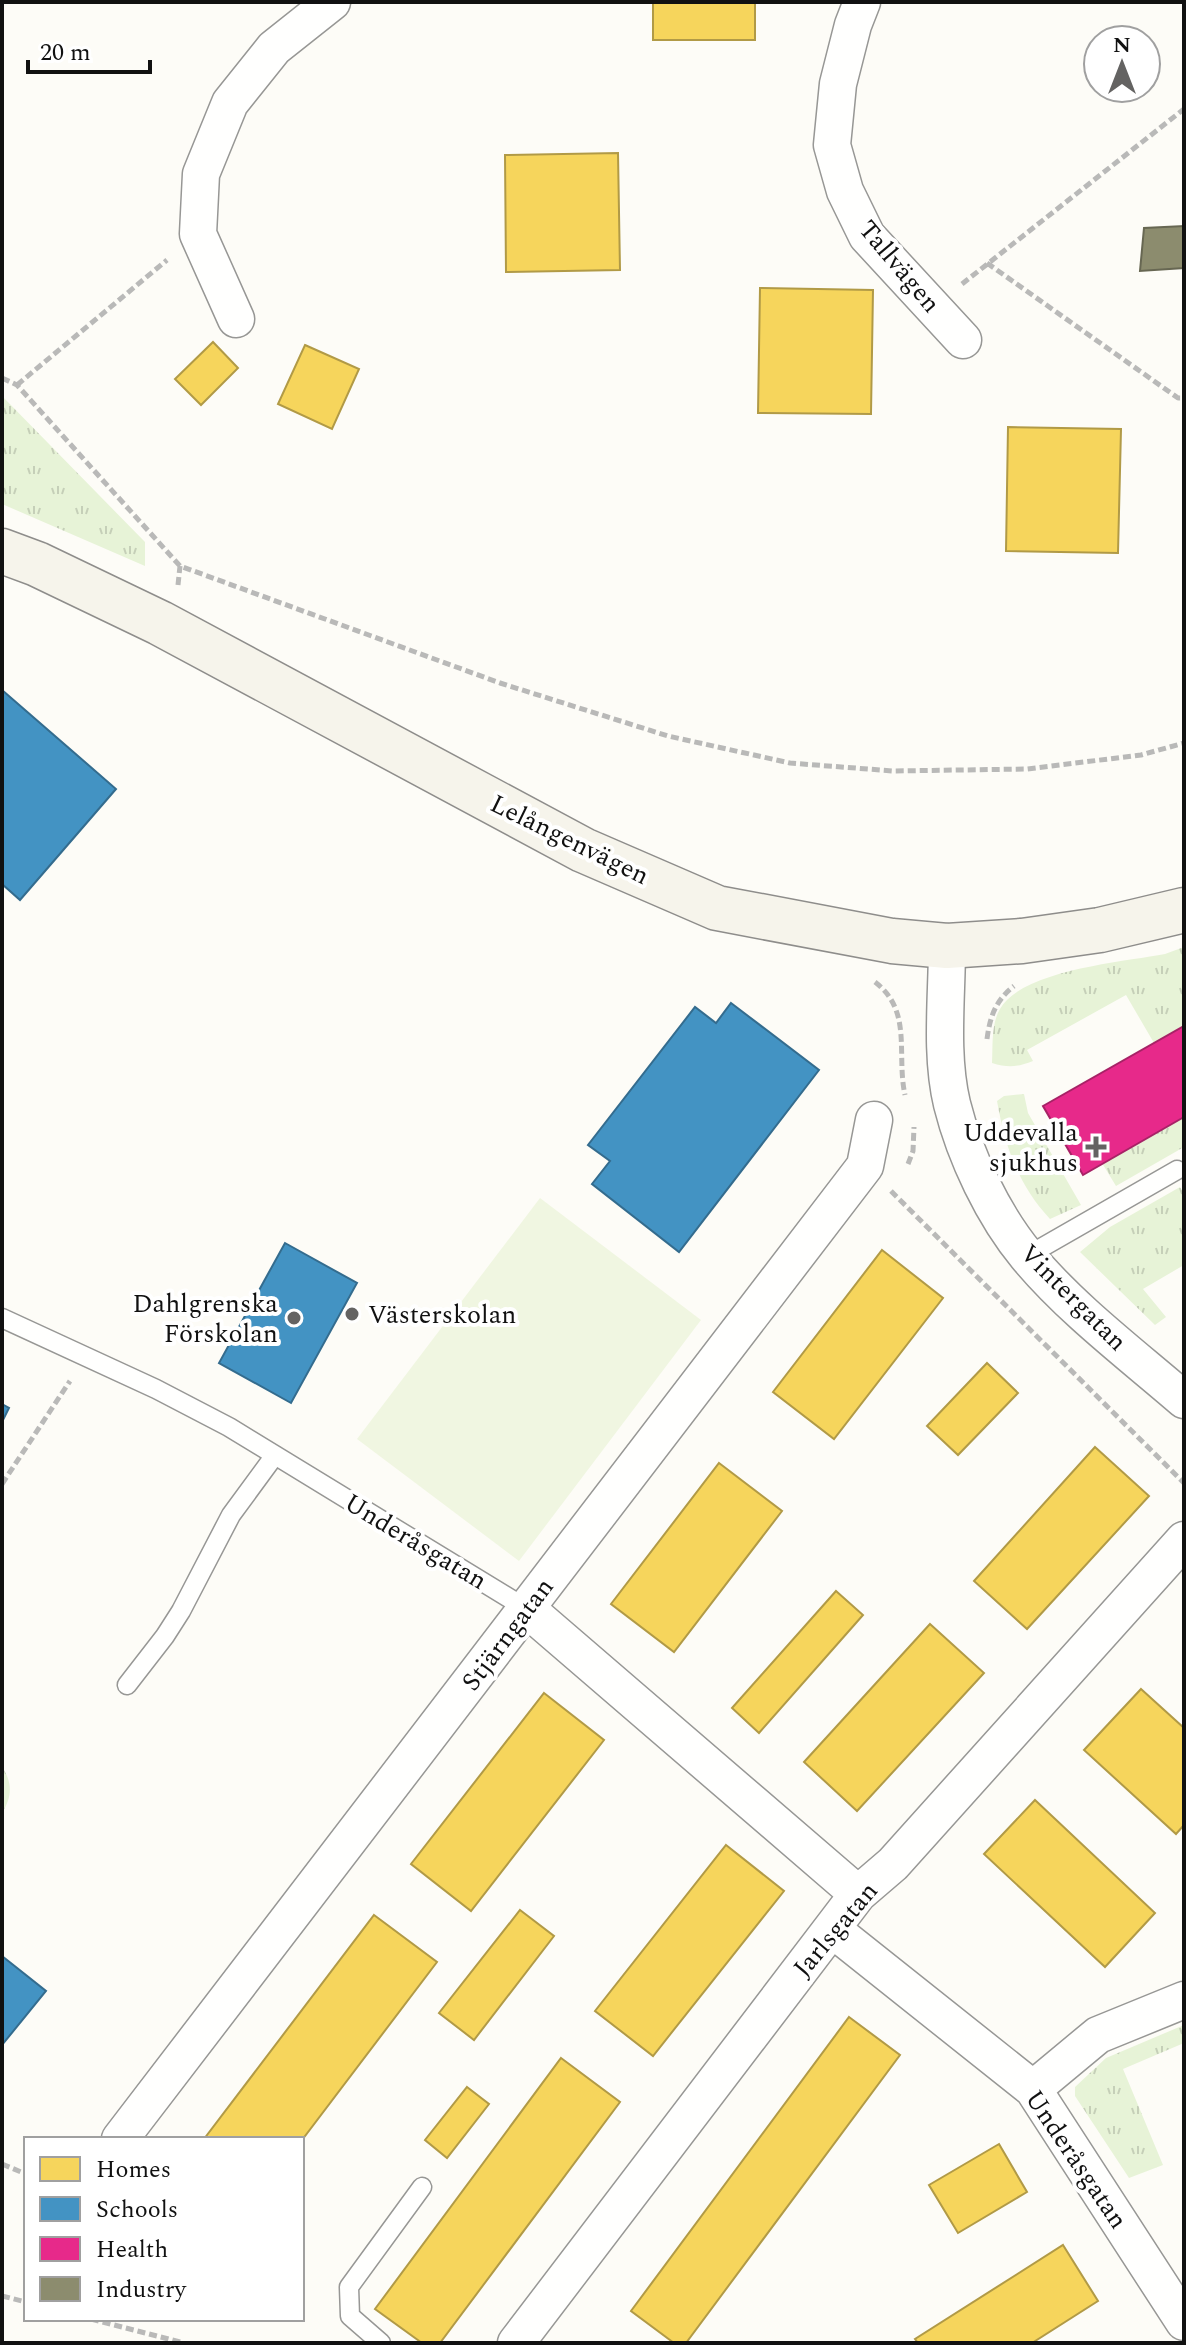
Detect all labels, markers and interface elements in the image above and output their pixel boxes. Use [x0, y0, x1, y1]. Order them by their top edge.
scale bar [28, 24, 150, 74]
north arrow [1082, 24, 1162, 104]
text: N [1113, 29, 1131, 62]
text: 20 m [40, 35, 91, 71]
street label: Tallvägen [848, 211, 950, 322]
street label: Lelångenvägen [483, 784, 656, 896]
place label: Uddevalla sjukhus [963, 1113, 1078, 1183]
marker: Uddevalla sjukhus [1085, 1136, 1107, 1158]
street label: Vintergatan [1010, 1235, 1136, 1361]
place label: Dahlgrenska Förskolan [132, 1284, 278, 1354]
place label: Västerskolan [368, 1295, 517, 1335]
marker: Västerskolan [343, 1305, 361, 1323]
marker: Dahlgrenska Förskolan [285, 1309, 303, 1327]
street label: Underåsgatan [336, 1483, 495, 1600]
street label: Stjärngatan [452, 1569, 564, 1700]
street label: Jarlsgatan [784, 1873, 888, 1986]
street label: Underåsgatan [1015, 2082, 1138, 2237]
legend [24, 2137, 304, 2321]
text: Homes [96, 2152, 171, 2188]
text: Schools [96, 2192, 178, 2228]
text: Health [96, 2232, 168, 2268]
text: Industry [96, 2272, 188, 2308]

